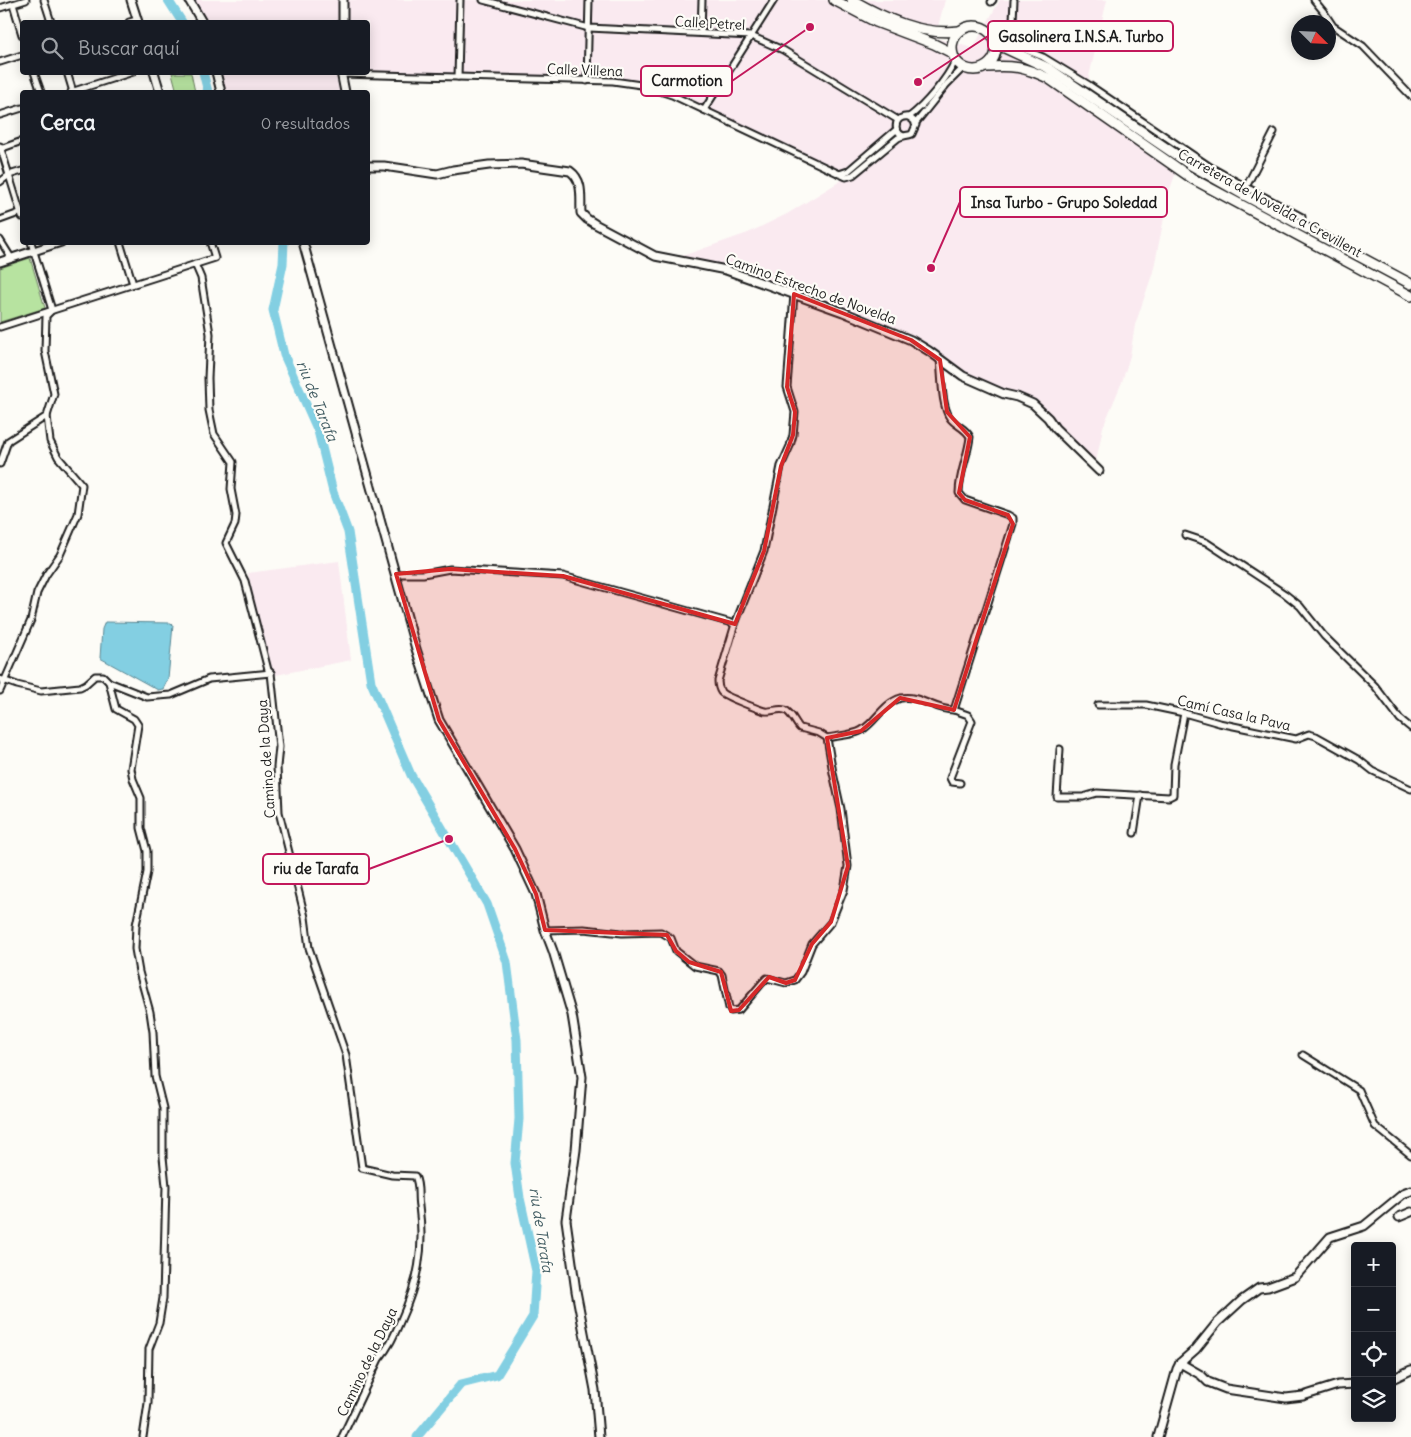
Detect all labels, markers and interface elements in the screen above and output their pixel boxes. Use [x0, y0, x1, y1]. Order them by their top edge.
street label: Calle Petrel [674, 12, 746, 34]
north arrow [1291, 15, 1336, 60]
search box [20, 20, 370, 75]
callout: Gasolinera I.N.S.A. Turbo [988, 21, 1173, 51]
text: Gasolinera I.N.S.A. Turbo [998, 27, 1164, 46]
icon: search [38, 34, 66, 62]
text: Buscar aquí [78, 36, 179, 60]
street label: Calle Villena [547, 60, 623, 80]
callout: Carmotion [641, 66, 732, 96]
text: Carmotion [651, 71, 723, 90]
text: Cerca [40, 109, 95, 136]
text: 0 resultados [261, 113, 350, 133]
street label: Carretera de Novelda a Crevillent [1175, 145, 1366, 261]
callout: Insa Turbo - Grupo Soledad [960, 187, 1167, 217]
text: Insa Turbo - Grupo Soledad [971, 193, 1157, 213]
street label: Camino Estrecho de Novelda [723, 250, 899, 328]
water label: riu de Tarafa [293, 358, 343, 445]
street label: Camí Casa la Pava [1176, 691, 1292, 735]
street label: Camino de la Daya [253, 699, 279, 819]
callout: riu de Tarafa [263, 854, 369, 884]
text: riu de Tarafa [273, 859, 359, 878]
water label: riu de Tarafa [525, 1186, 558, 1275]
map controls [1351, 1242, 1396, 1422]
button: + [1351, 1242, 1396, 1287]
button: − [1351, 1287, 1396, 1332]
street label: Camino de la Daya [333, 1305, 401, 1419]
button: locate [1351, 1332, 1396, 1377]
button: layers [1351, 1377, 1396, 1422]

